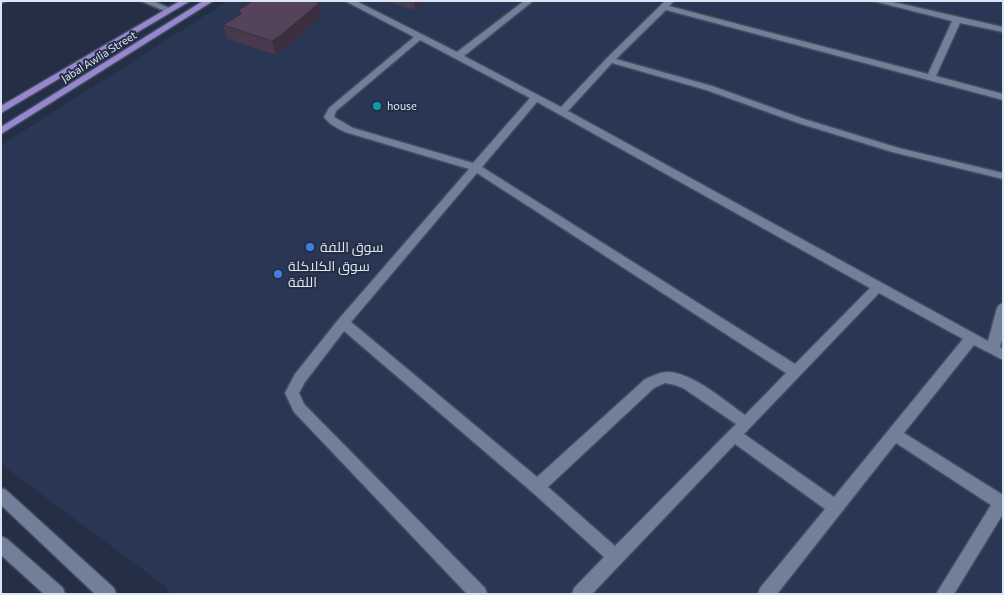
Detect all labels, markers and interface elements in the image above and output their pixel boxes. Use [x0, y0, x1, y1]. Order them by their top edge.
street label: Jabal Awlia Street [59, 28, 139, 86]
place label: house [387, 99, 417, 113]
marker: house [371, 100, 383, 112]
place label: سوق اللفة [320, 239, 383, 255]
marker: سوق اللفة [304, 241, 316, 253]
place label: سوق الكلاكلة اللفة [288, 258, 370, 290]
marker: سوق الكلاكلة اللفة [272, 268, 284, 280]

